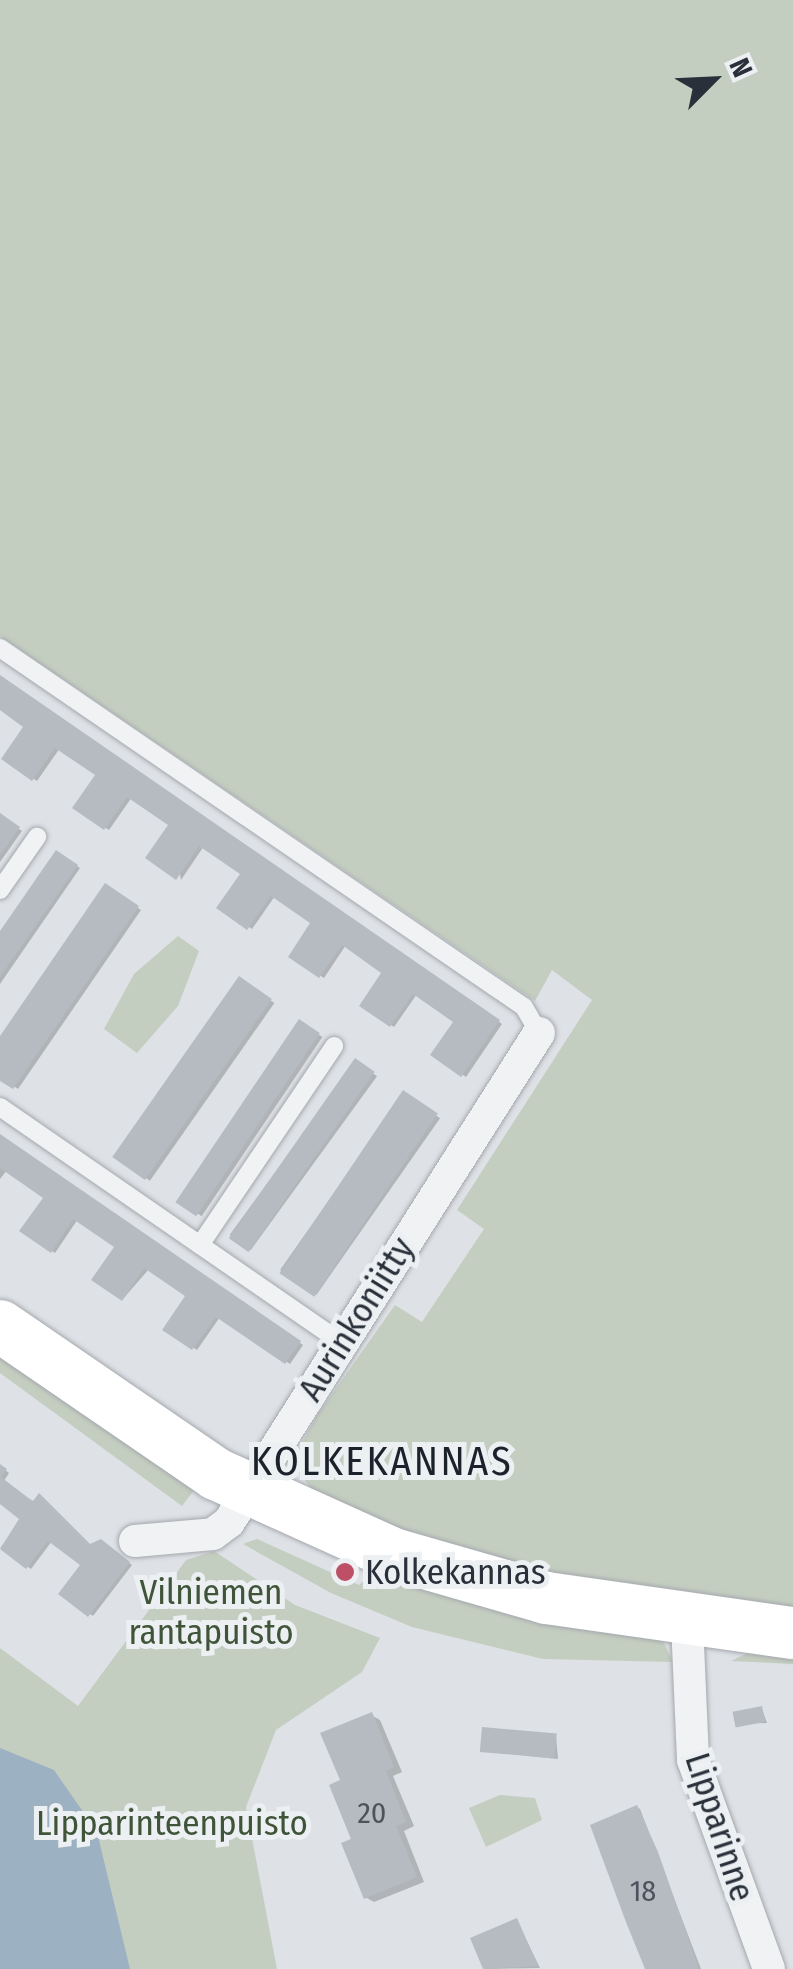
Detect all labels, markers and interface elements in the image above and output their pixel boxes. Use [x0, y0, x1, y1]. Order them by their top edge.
north arrow [663, 30, 763, 130]
text: N [722, 53, 759, 82]
street label: Aurinkoniitty [289, 1229, 423, 1409]
district label: KOLKEKANNAS [251, 1438, 513, 1486]
place label: Kolkekannas [365, 1551, 546, 1593]
marker: Kolkekannas [334, 1561, 356, 1583]
park label: Vilniemen rantapuisto [128, 1571, 294, 1653]
street label: Lipparinne [676, 1747, 764, 1907]
house number: 20 [358, 1795, 386, 1831]
park label: Lipparinteenpuisto [36, 1802, 308, 1844]
house number: 18 [630, 1873, 656, 1909]

